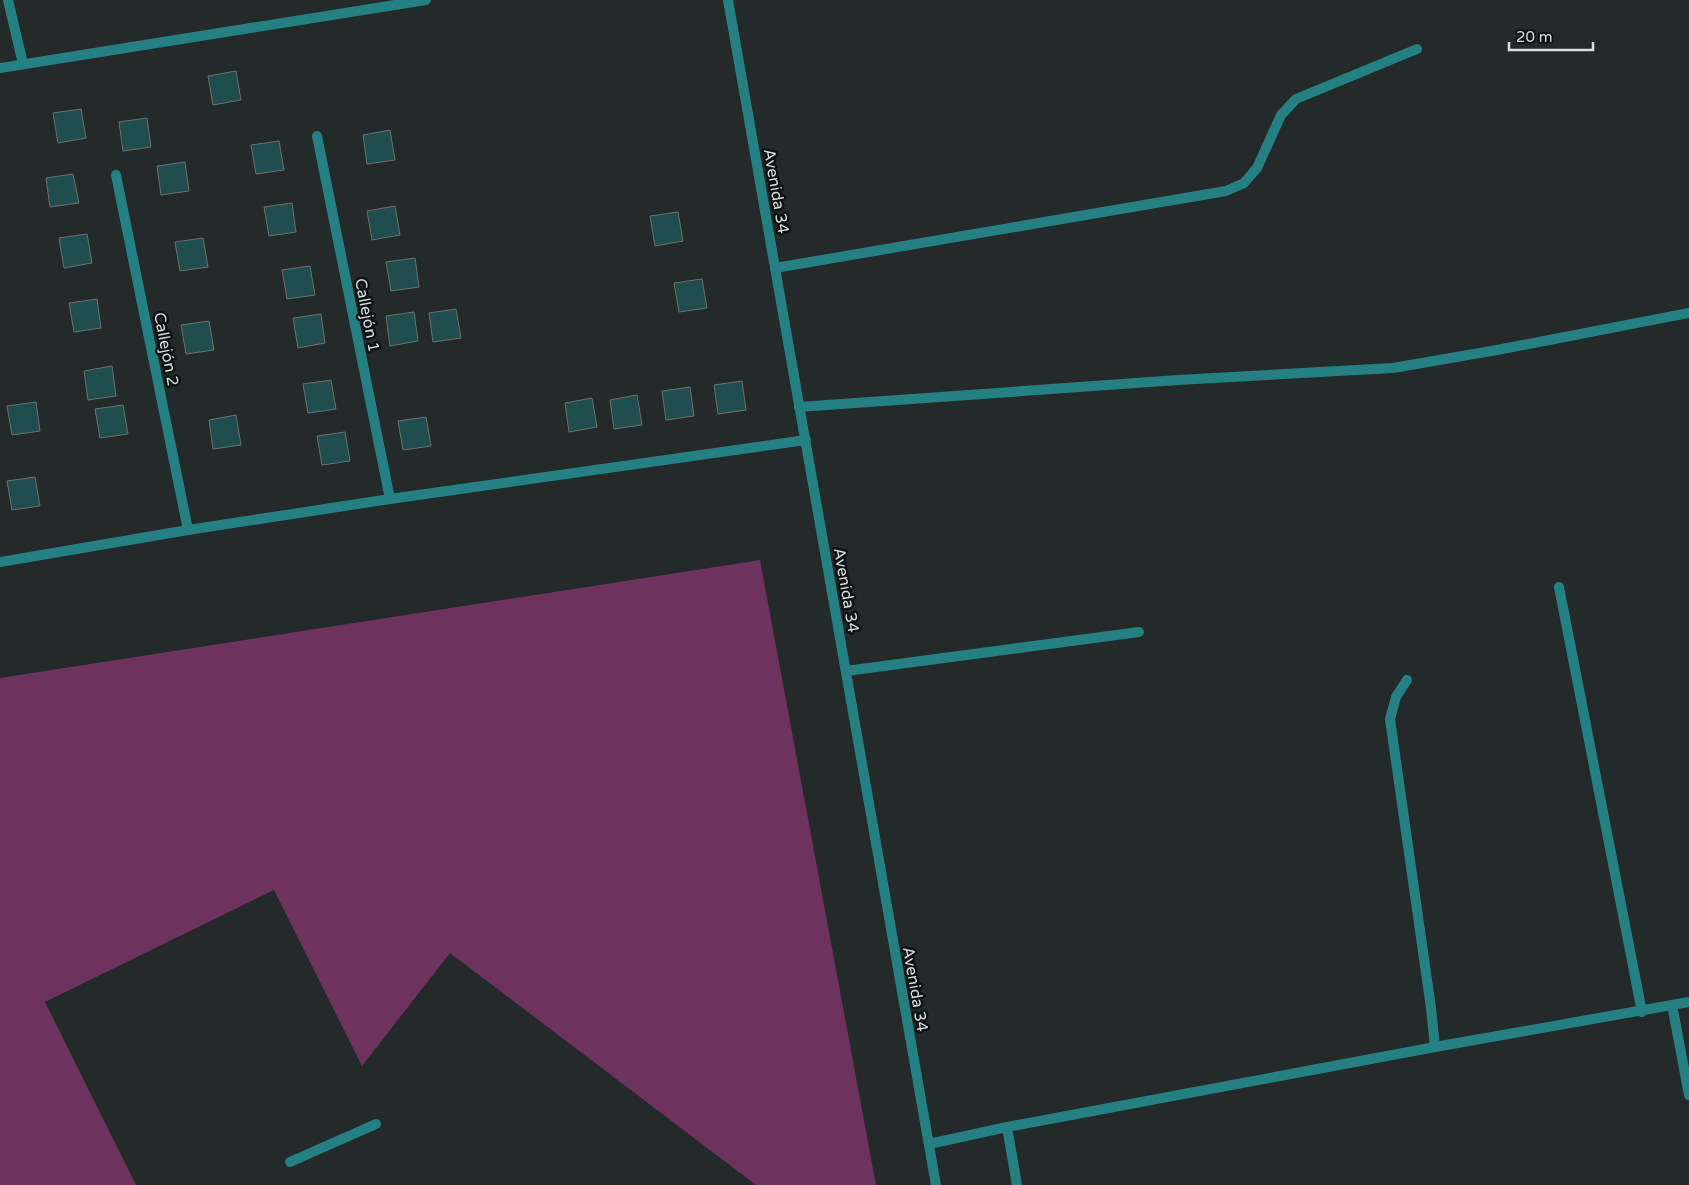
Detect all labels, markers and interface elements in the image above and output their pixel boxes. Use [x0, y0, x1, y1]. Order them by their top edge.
scale bar [1509, 20, 1593, 52]
text: 20 m [1516, 28, 1553, 46]
street label: Avenida 34 [759, 147, 793, 235]
street label: Callejón 1 [350, 277, 384, 354]
street label: Callejón 2 [149, 311, 183, 388]
street label: Avenida 34 [829, 546, 863, 634]
street label: Avenida 34 [898, 945, 932, 1033]

